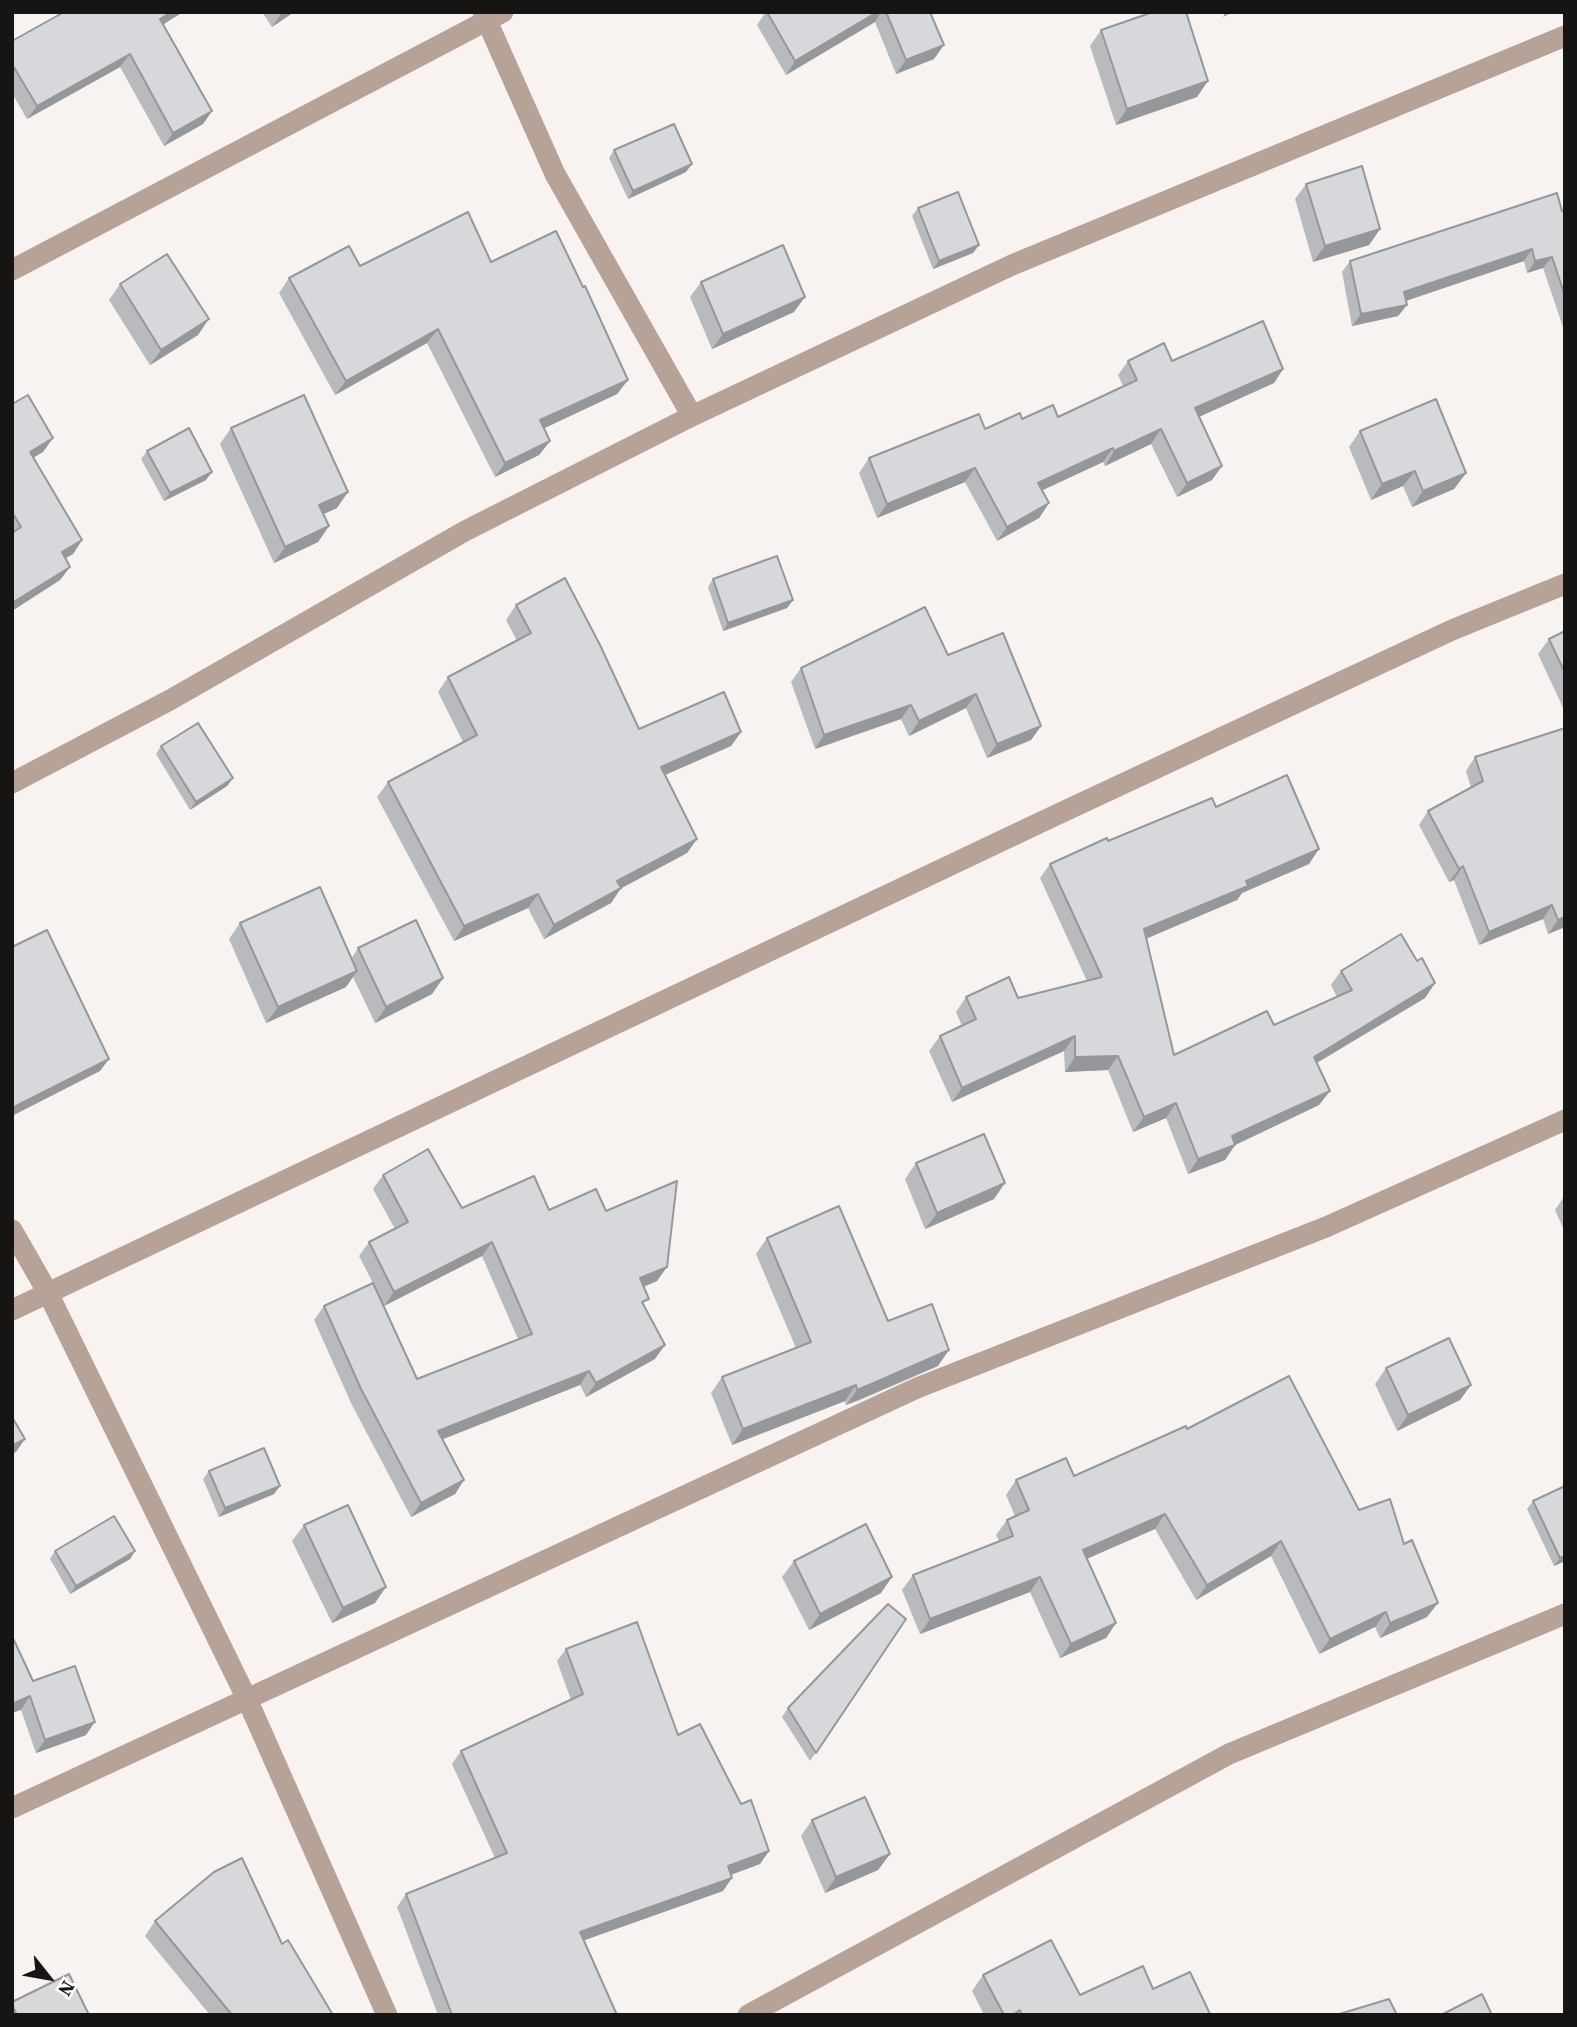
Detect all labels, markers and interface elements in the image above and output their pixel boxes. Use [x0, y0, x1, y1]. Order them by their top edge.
north arrow [14, 1943, 84, 2013]
text: N [52, 1976, 82, 2001]

